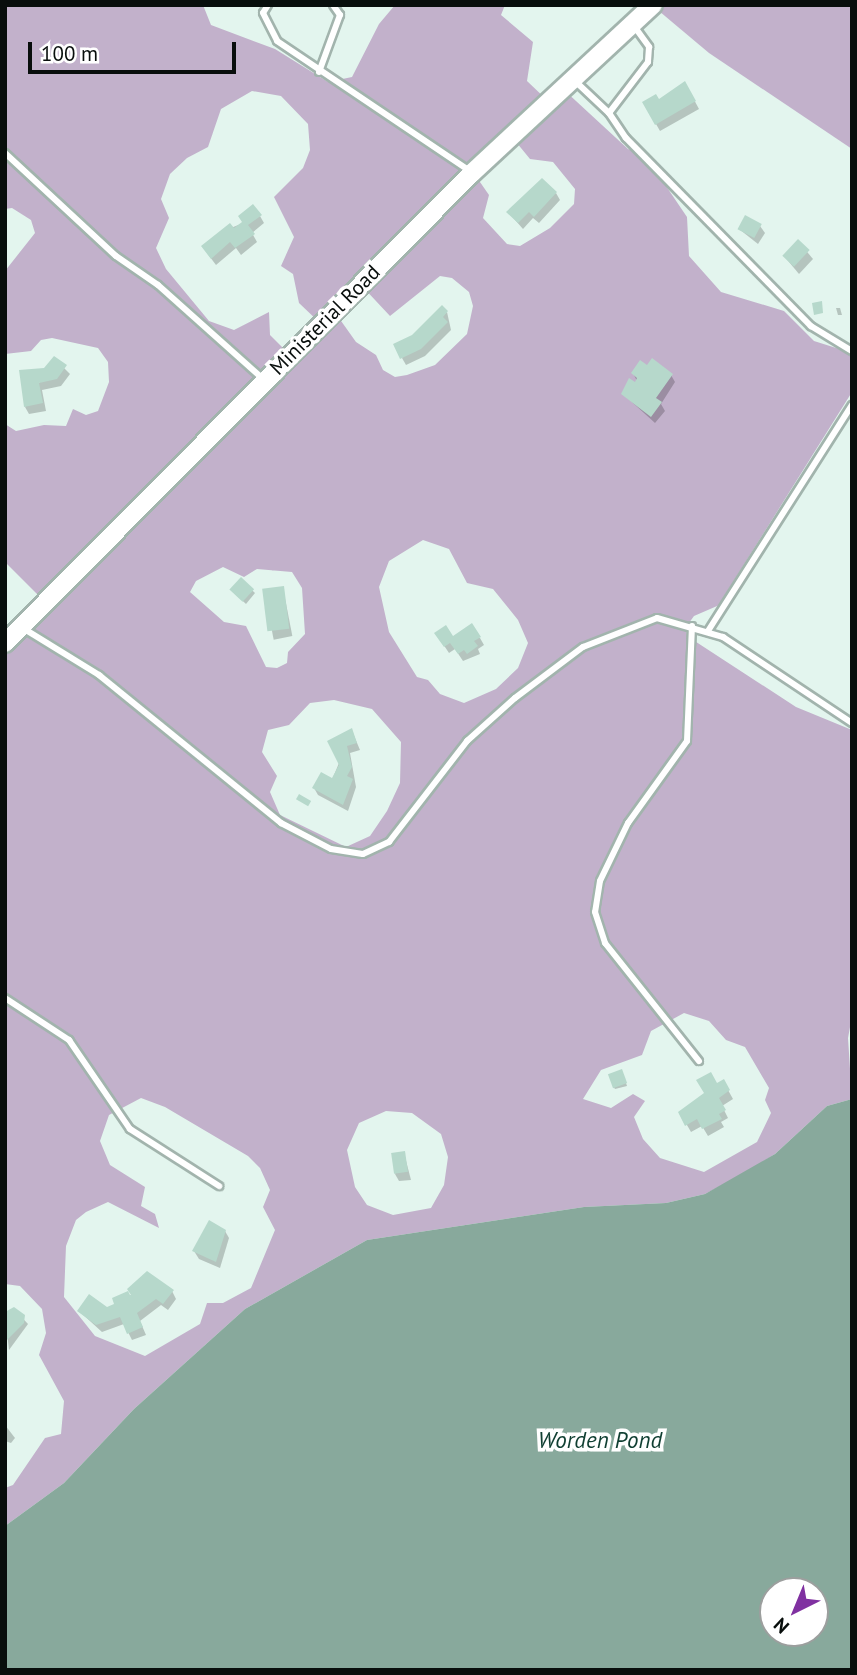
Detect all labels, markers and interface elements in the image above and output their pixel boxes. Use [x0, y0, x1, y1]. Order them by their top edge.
scale bar [32, 28, 240, 72]
text: 100 m [41, 40, 98, 67]
street label: Ministerial Road [265, 260, 385, 380]
water label: Worden Pond [538, 1426, 662, 1454]
north arrow [759, 1577, 829, 1647]
text: N [768, 1613, 794, 1639]

